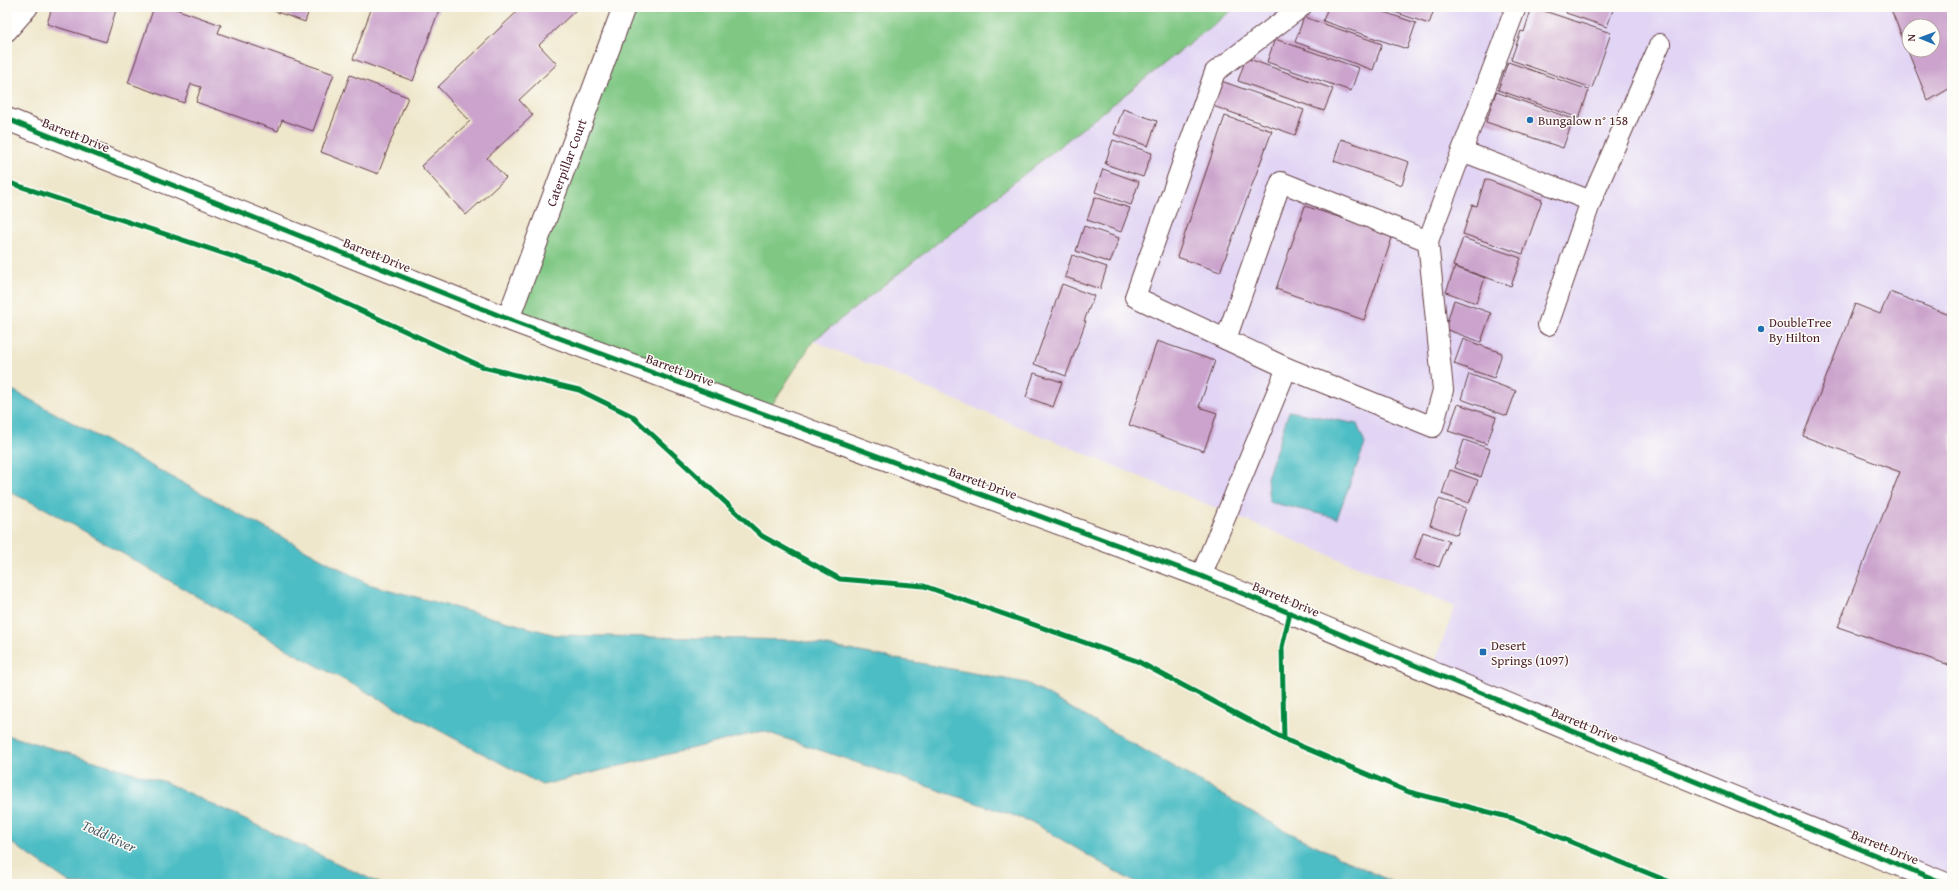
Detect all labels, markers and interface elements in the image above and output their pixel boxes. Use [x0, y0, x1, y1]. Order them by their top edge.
north arrow [1901, 18, 1941, 58]
text: N [1903, 33, 1919, 42]
place label: Bungalow n° 158 [1538, 111, 1628, 130]
street label: Barrett Drive [39, 113, 113, 157]
street label: Caterpillar Court [541, 115, 591, 209]
marker: Bungalow n° 158 [1525, 115, 1535, 125]
street label: Barrett Drive [340, 233, 414, 277]
place label: DoubleTree By Hilton [1769, 313, 1832, 347]
marker: DoubleTree By Hilton [1756, 324, 1766, 334]
street label: Barrett Drive [643, 349, 717, 391]
street label: Barrett Drive [946, 462, 1020, 504]
street label: Barrett Drive [1249, 576, 1323, 622]
place label: Desert Springs (1097) [1491, 636, 1569, 670]
marker: Desert Springs (1097) [1478, 647, 1488, 657]
street label: Barrett Drive [1548, 702, 1622, 748]
water label: Todd River [79, 815, 140, 858]
street label: Barrett Drive [1848, 825, 1922, 869]

